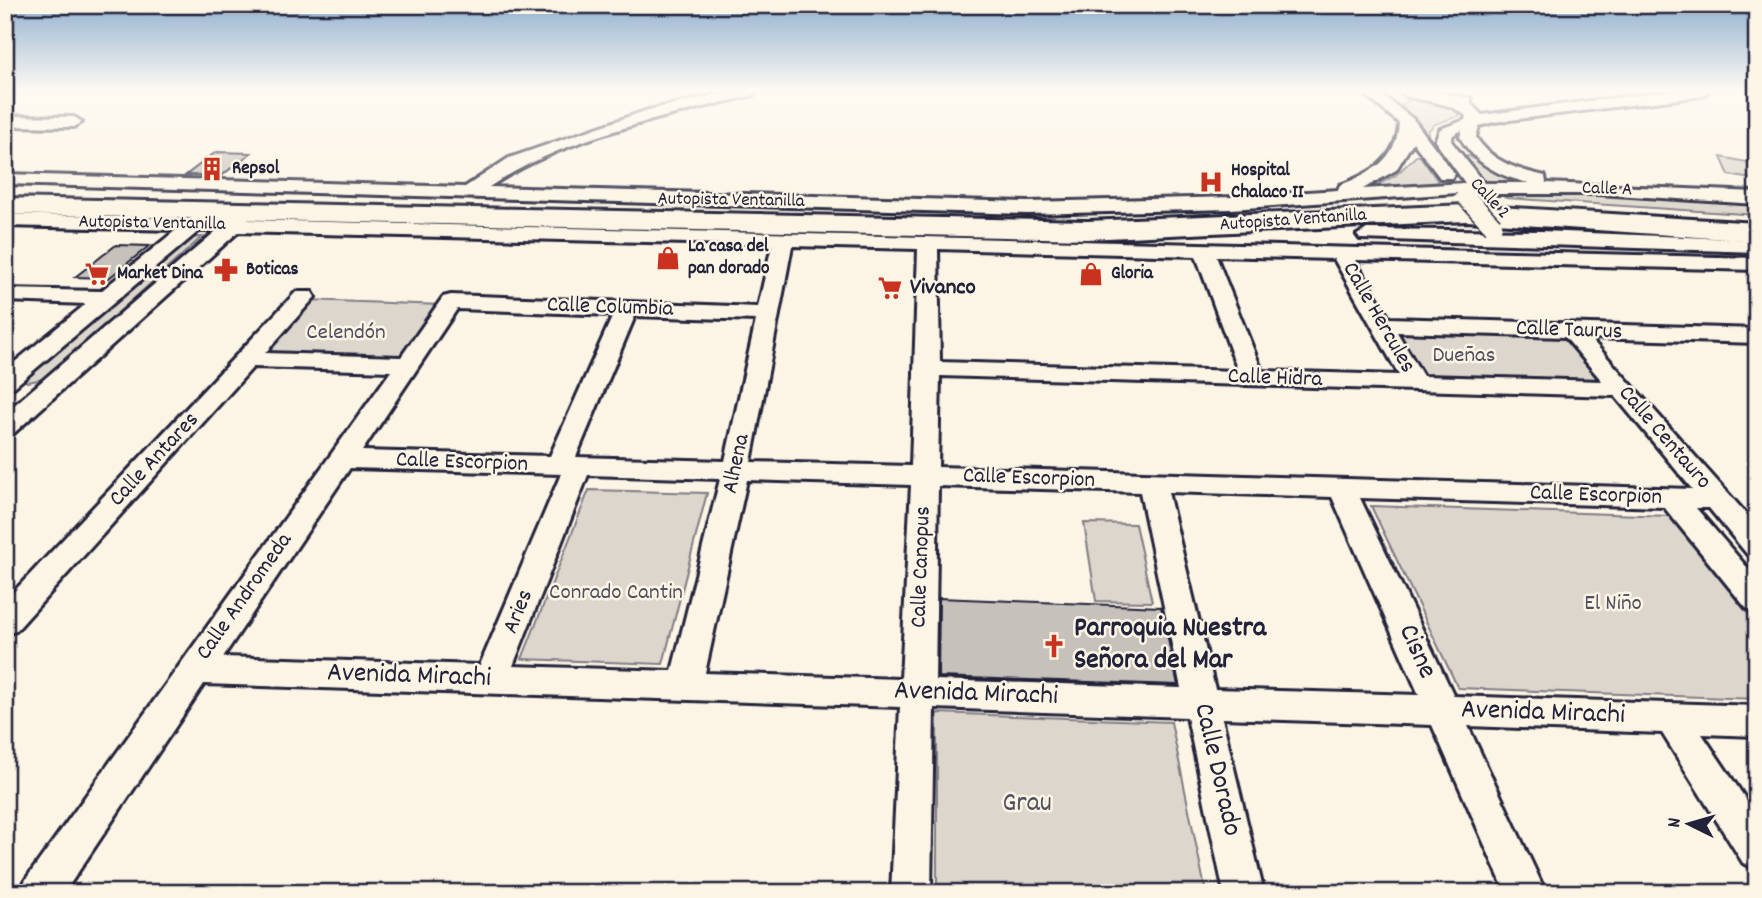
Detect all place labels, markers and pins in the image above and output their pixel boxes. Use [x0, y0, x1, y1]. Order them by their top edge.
building icon: Repsol [198, 155, 226, 183]
place label: Repsol [232, 156, 280, 183]
place label: Hospital Chalaco II [1231, 158, 1304, 207]
hospital icon: Hospital Chalaco II [1197, 168, 1225, 196]
place label: La casa del pan dorado [688, 234, 770, 283]
shop icon: La casa del pan dorado [654, 244, 682, 272]
pharmacy icon: Boticas [212, 256, 240, 284]
place label: Boticas [246, 257, 299, 284]
supermarket icon: Market Dina [83, 260, 111, 288]
shop icon: Gloria [1077, 260, 1105, 288]
place label: Market Dina [117, 261, 204, 288]
place label: Gloria [1111, 261, 1154, 288]
place label: Vivanco [910, 272, 976, 305]
supermarket icon: Vivanco [876, 274, 904, 302]
place label: Parroquia Nuestra Señora del Mar [1074, 610, 1267, 682]
church icon: Parroquia Nuestra Señora del Mar [1040, 632, 1068, 660]

